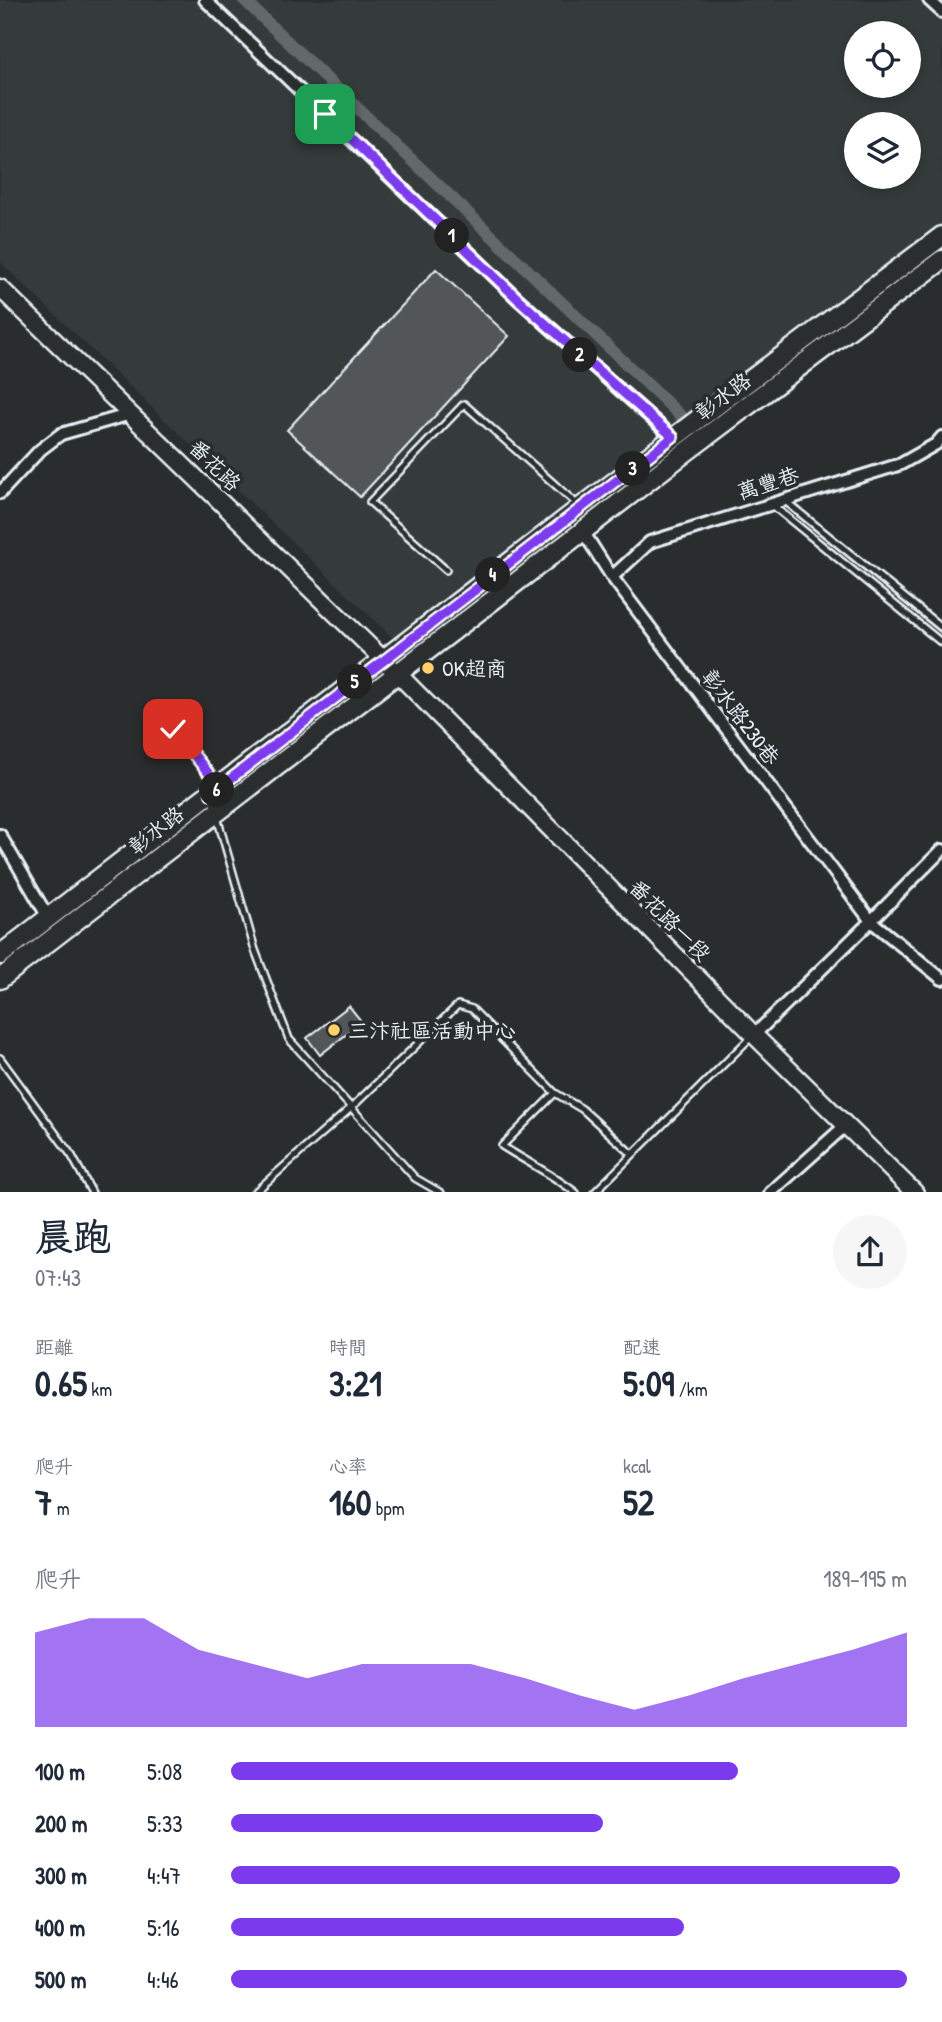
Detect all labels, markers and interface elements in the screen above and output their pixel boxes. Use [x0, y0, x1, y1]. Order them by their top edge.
map controls [844, 21, 921, 189]
button: locate [844, 21, 921, 98]
pin [295, 84, 355, 144]
icon: arrive [306, 95, 344, 133]
button: layers [844, 112, 921, 189]
pin: 1 [434, 218, 470, 254]
text: 1 [448, 222, 455, 248]
pin: 2 [562, 338, 598, 372]
text: 2 [575, 341, 584, 367]
street label: 彰水路 [689, 365, 757, 427]
street label: 番花路 [182, 433, 248, 497]
pin: 3 [616, 452, 650, 486]
text: 3 [628, 455, 637, 481]
street label: 萬豐巷 [734, 459, 802, 507]
pin: 4 [476, 558, 510, 592]
text: 4 [489, 561, 496, 587]
place label: OK超商 [442, 654, 507, 683]
marker: OK超商 [420, 660, 436, 676]
street label: 彰水路230巷 [696, 663, 786, 771]
pin: 5 [338, 664, 372, 700]
text: 5 [350, 668, 359, 694]
pin [143, 699, 203, 759]
icon: check [154, 710, 192, 748]
pin: 6 [200, 772, 234, 808]
text: 6 [213, 776, 220, 802]
street label: 彰水路 [122, 799, 190, 861]
street label: 番花路一段 [623, 873, 717, 967]
place label: 三汴社區活動中心 [348, 1016, 516, 1045]
marker: 三汴社區活動中心 [326, 1022, 342, 1038]
text: 晨跑 [35, 1210, 111, 1262]
button: share [833, 1215, 907, 1289]
text: 07:43 [35, 1262, 81, 1293]
text: 距離 [35, 1334, 73, 1360]
text: 時間 [329, 1334, 367, 1360]
text: 配速 [623, 1334, 661, 1360]
text: 0.65 [35, 1360, 87, 1407]
text: 3:21 [329, 1360, 382, 1407]
text: 5:09 [623, 1360, 674, 1407]
text: km [87, 1376, 112, 1402]
text: /km [674, 1376, 708, 1402]
text: 爬升 [35, 1453, 73, 1479]
text: 心率 [329, 1453, 367, 1479]
text: kcal [623, 1453, 651, 1479]
text: 7 [35, 1479, 52, 1526]
text: 160 [329, 1479, 371, 1526]
text: 52 [623, 1479, 654, 1526]
text: m [52, 1495, 70, 1521]
text: bpm [371, 1495, 405, 1521]
text: 爬升 [35, 1563, 81, 1594]
text: 189–195 m [823, 1563, 907, 1594]
text: 100 m [35, 1756, 85, 1787]
text: 5:08 [147, 1756, 182, 1787]
text: 200 m [35, 1808, 87, 1839]
text: 5:33 [147, 1808, 183, 1839]
text: 300 m [35, 1860, 87, 1891]
text: 4:47 [147, 1860, 181, 1891]
text: 400 m [35, 1912, 85, 1943]
text: 5:16 [147, 1912, 180, 1943]
text: 500 m [35, 1964, 86, 1995]
text: 4:46 [147, 1964, 179, 1995]

